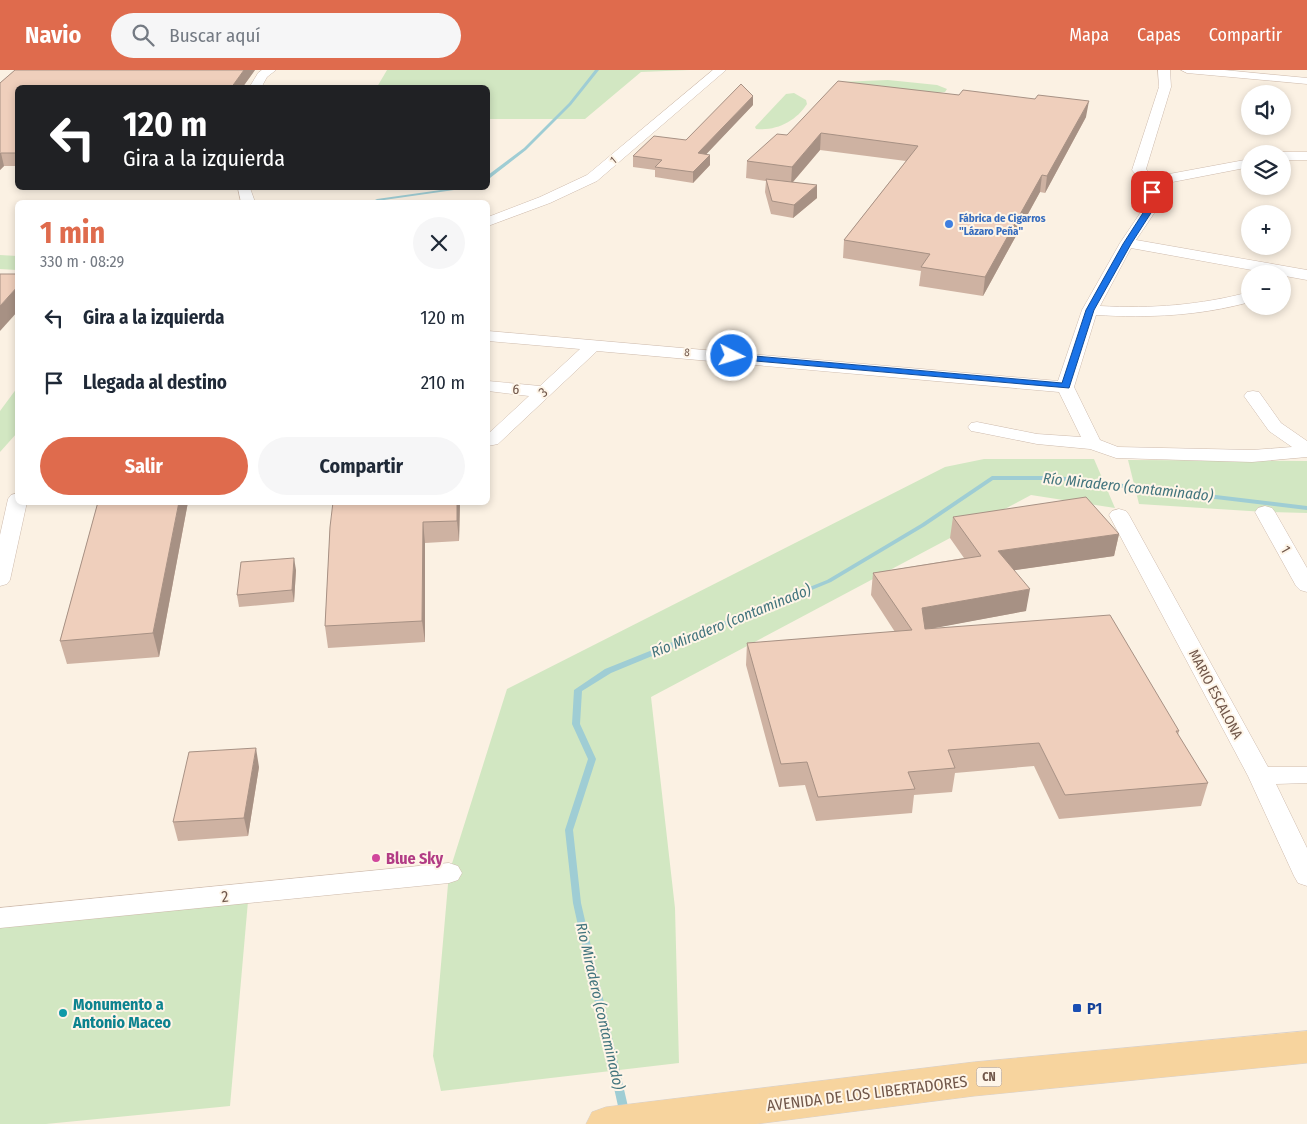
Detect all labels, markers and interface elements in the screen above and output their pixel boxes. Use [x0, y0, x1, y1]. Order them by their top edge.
search box [111, 13, 461, 58]
text: Navio [25, 21, 81, 49]
icon: search [129, 21, 157, 49]
text: Buscar aquí [169, 24, 260, 47]
text: Mapa [1069, 24, 1109, 46]
text: Capas [1137, 24, 1181, 46]
text: Compartir [1209, 24, 1282, 46]
map controls [1241, 85, 1291, 315]
button: sound [1241, 85, 1291, 135]
text: 120 m [123, 103, 207, 145]
icon: left [40, 105, 105, 170]
text: Gira a la izquierda [123, 145, 285, 172]
button: layers [1241, 145, 1291, 195]
street label: 1 [607, 154, 619, 167]
pin [1131, 171, 1173, 213]
icon: arrive [1138, 178, 1166, 206]
button: + [1241, 205, 1291, 255]
place label: Fábrica de Cigarros "Lázaro Peña" [959, 212, 1046, 238]
text: 1 min [40, 215, 105, 251]
button: close [413, 217, 465, 269]
marker: Fábrica de Cigarros "Lázaro Peña" [943, 218, 955, 230]
text: 330 m · 08:29 [40, 252, 124, 271]
button: − [1241, 265, 1291, 315]
icon: left [40, 304, 68, 332]
text: Gira a la izquierda [83, 306, 225, 329]
text: 120 m [420, 306, 465, 329]
position arrow [705, 329, 757, 381]
street label: 8 [684, 346, 691, 359]
icon: arrive [40, 369, 68, 397]
text: Llegada al destino [83, 371, 227, 394]
text: 210 m [421, 371, 465, 394]
street label: 6 [512, 381, 520, 398]
street label: 3 [535, 384, 551, 401]
button: Salir [40, 437, 248, 495]
button: Compartir [258, 437, 465, 495]
water label: Río Miradero (contaminado) [1042, 469, 1215, 505]
street label: 1 [1277, 543, 1294, 556]
water label: Río Miradero (contaminado) [648, 580, 814, 661]
street label: MARIO ESCALONA [1185, 647, 1247, 742]
place label: Blue Sky [386, 849, 444, 868]
marker: Blue Sky [370, 852, 382, 864]
street label: 2 [221, 887, 230, 906]
water label: Río Miradero (contaminado) [572, 921, 628, 1092]
place label: Monumento a Antonio Maceo [72, 995, 172, 1032]
place label: P1 [1087, 999, 1102, 1018]
marker: P1 [1071, 1002, 1083, 1014]
marker: Monumento a Antonio Maceo [57, 1007, 69, 1019]
road number: CN [976, 1068, 1002, 1086]
street label: AVENIDA DE LOS LIBERTADORES [766, 1072, 969, 1115]

